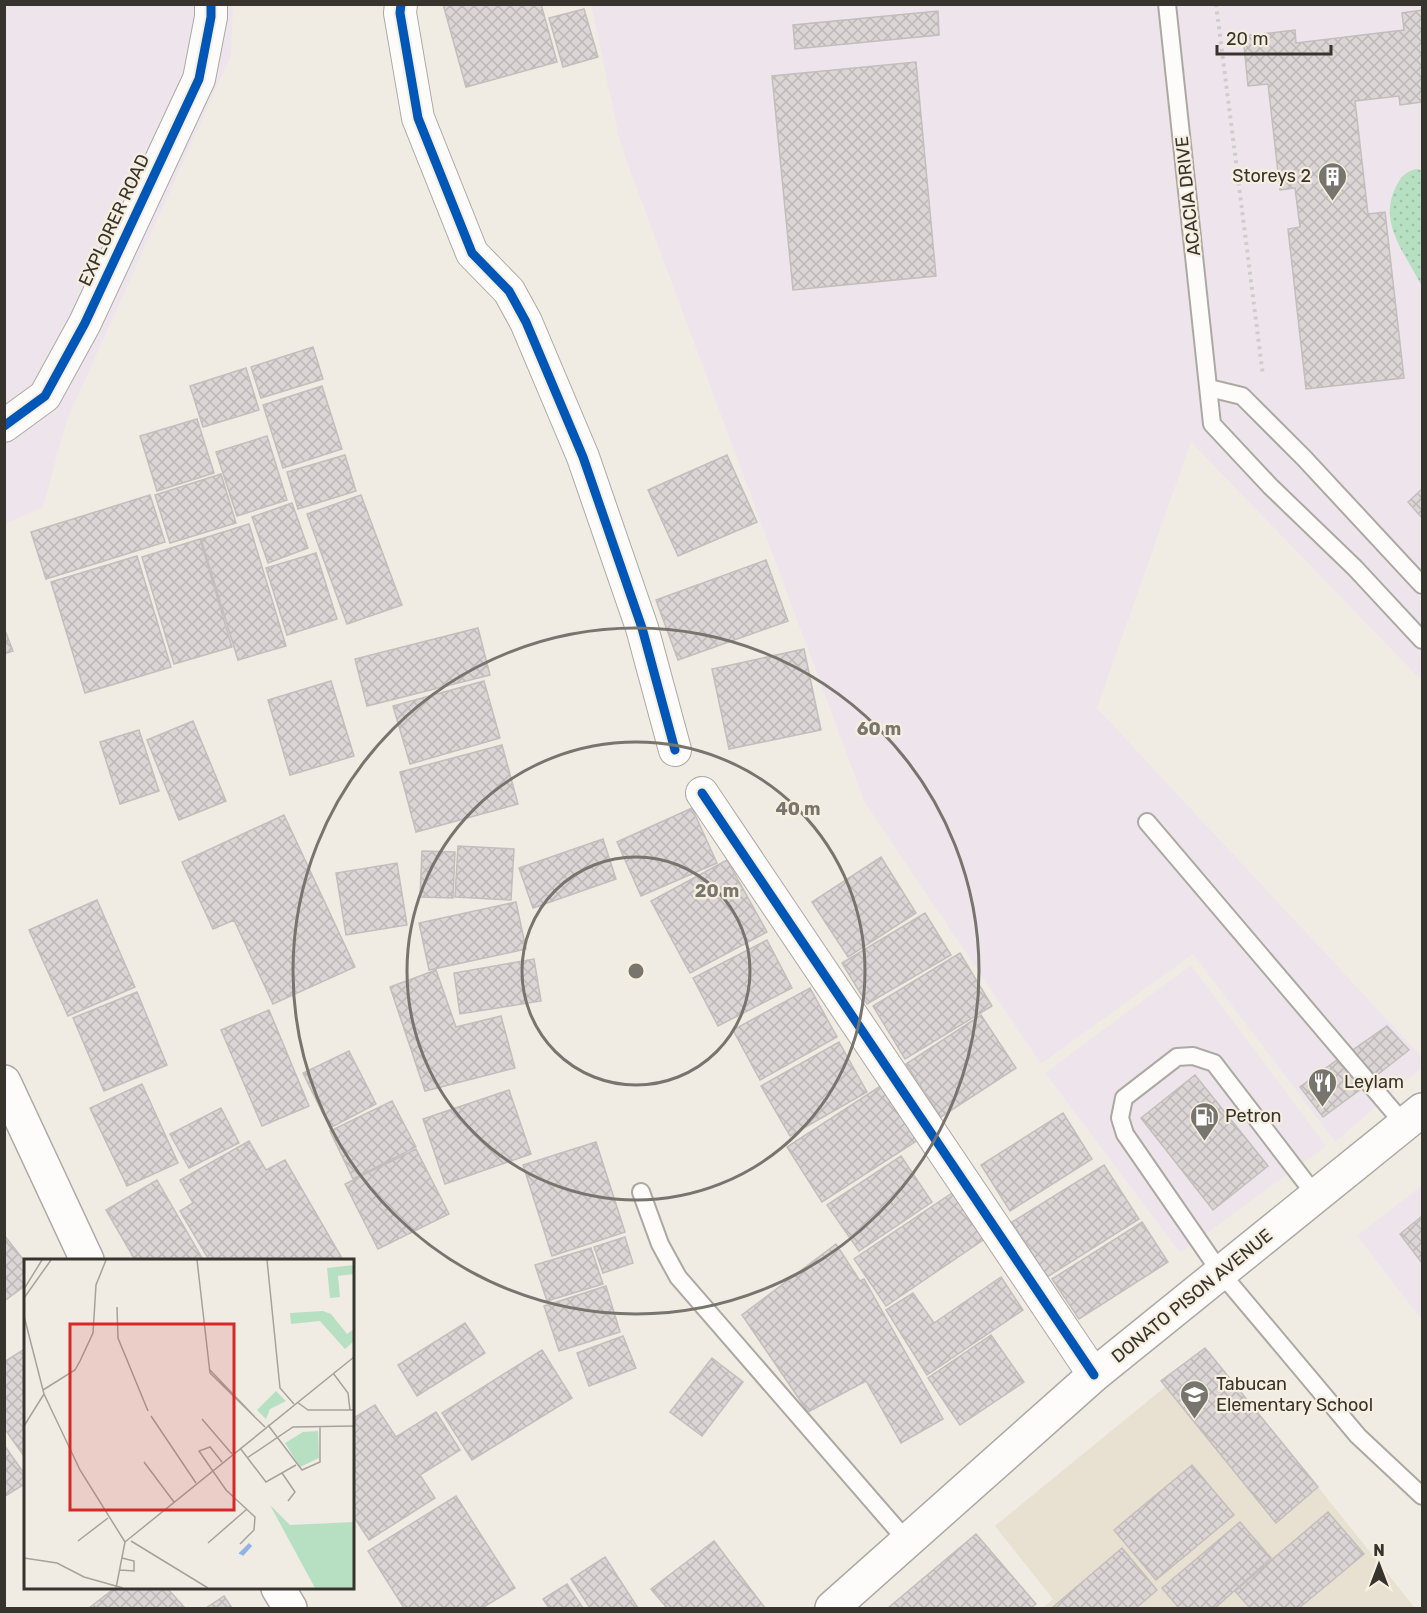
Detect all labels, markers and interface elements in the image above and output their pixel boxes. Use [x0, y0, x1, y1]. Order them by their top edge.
scale bar [1217, 18, 1331, 56]
text: 20 m [1226, 28, 1268, 50]
street label: ACACIA DRIVE [1171, 135, 1205, 257]
street label: EXPLORER ROAD [74, 151, 154, 289]
building icon: Storeys 2 [1316, 160, 1348, 202]
place label: Storeys 2 [1232, 165, 1311, 187]
text: 60 m [857, 718, 901, 740]
text: 40 m [776, 798, 820, 820]
text: 20 m [695, 880, 739, 902]
centre of rings [626, 961, 646, 981]
restaurant icon: Leylam [1307, 1066, 1339, 1108]
place label: Leylam [1344, 1071, 1404, 1093]
fuel station icon: Petron [1188, 1100, 1220, 1142]
place label: Petron [1225, 1105, 1281, 1127]
street label: DONATO PISON AVENUE [1107, 1224, 1277, 1368]
inset map [24, 1259, 354, 1589]
place label: Tabucan Elementary School [1216, 1373, 1373, 1416]
school or university icon: Tabucan Elementary School [1179, 1378, 1211, 1420]
north arrow [1349, 1535, 1409, 1595]
text: N [1373, 1541, 1385, 1560]

